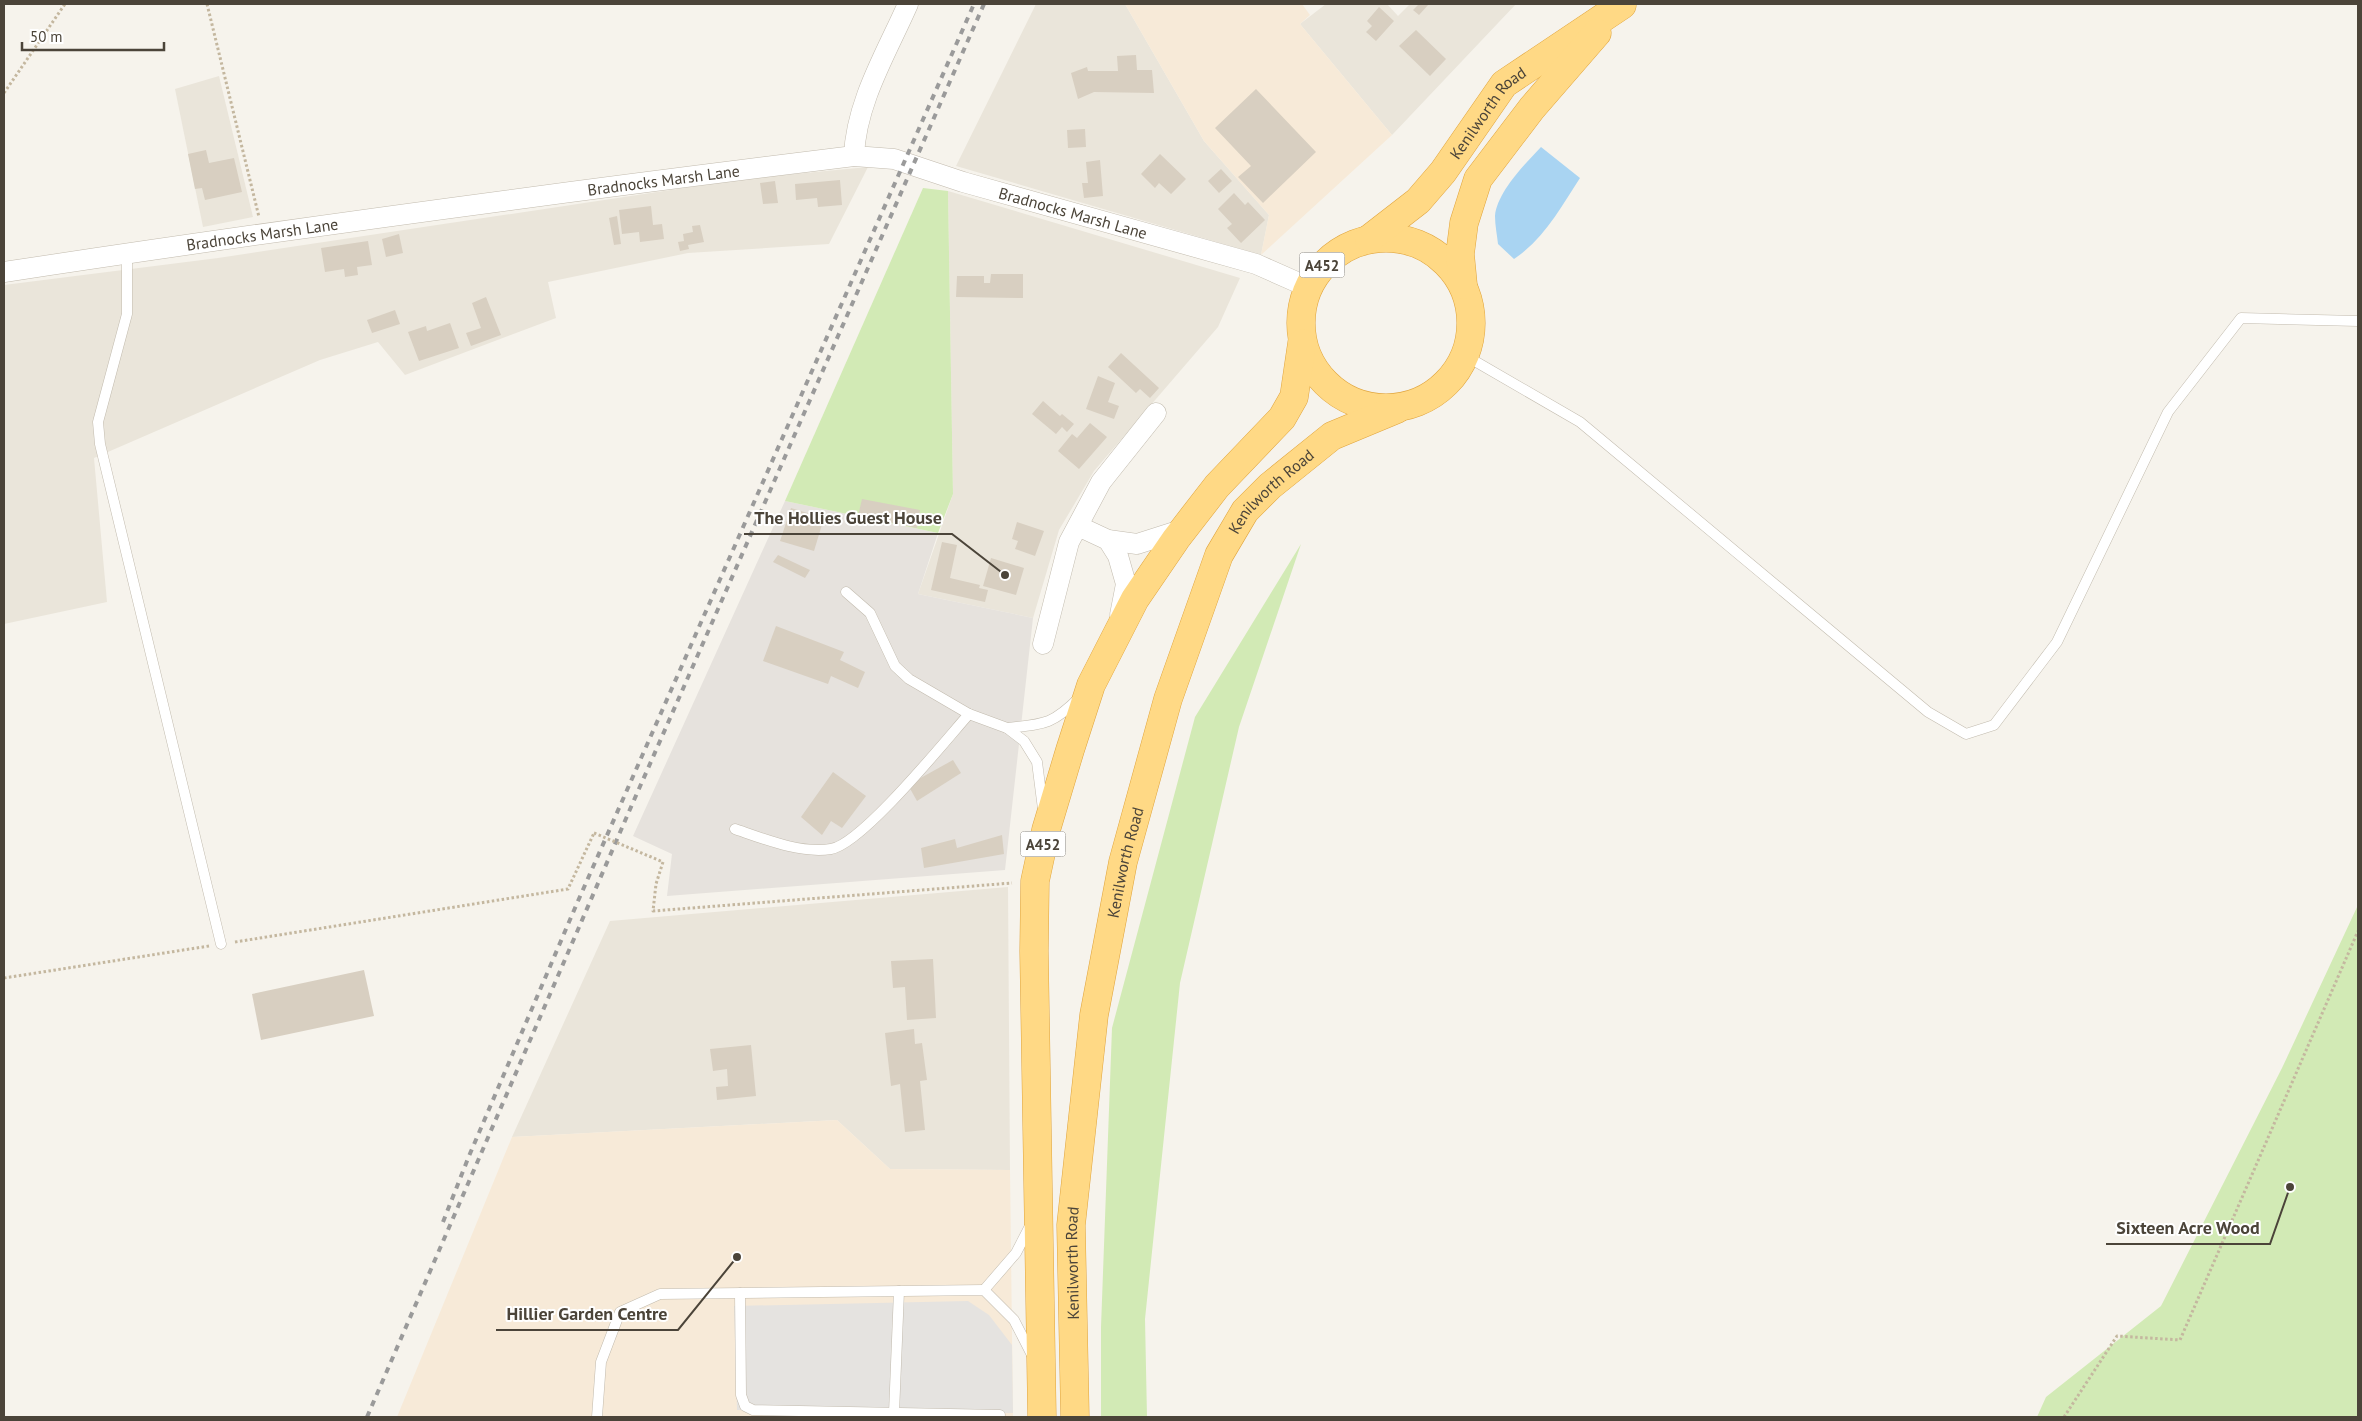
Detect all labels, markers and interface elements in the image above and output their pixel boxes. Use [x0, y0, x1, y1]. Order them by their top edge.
scale bar [22, 20, 165, 52]
text: 50 m [30, 27, 63, 46]
street label: Kenilworth Road [1445, 62, 1530, 163]
street label: Bradnocks Marsh Lane [586, 160, 741, 200]
street label: Bradnocks Marsh Lane [997, 183, 1150, 243]
street label: Bradnocks Marsh Lane [185, 213, 339, 255]
road number: A452 [1300, 252, 1344, 278]
street label: Kenilworth Road [1224, 445, 1318, 537]
callout: The Hollies Guest House [744, 501, 952, 534]
text: The Hollies Guest House [754, 506, 942, 529]
street label: Kenilworth Road [1103, 805, 1148, 920]
road number: A452 [1020, 832, 1066, 856]
street label: Kenilworth Road [1061, 1205, 1083, 1320]
callout: Sixteen Acre Wood [2106, 1211, 2270, 1244]
text: Sixteen Acre Wood [2116, 1216, 2260, 1239]
callout: Hillier Garden Centre [496, 1297, 678, 1330]
text: Hillier Garden Centre [506, 1302, 668, 1325]

